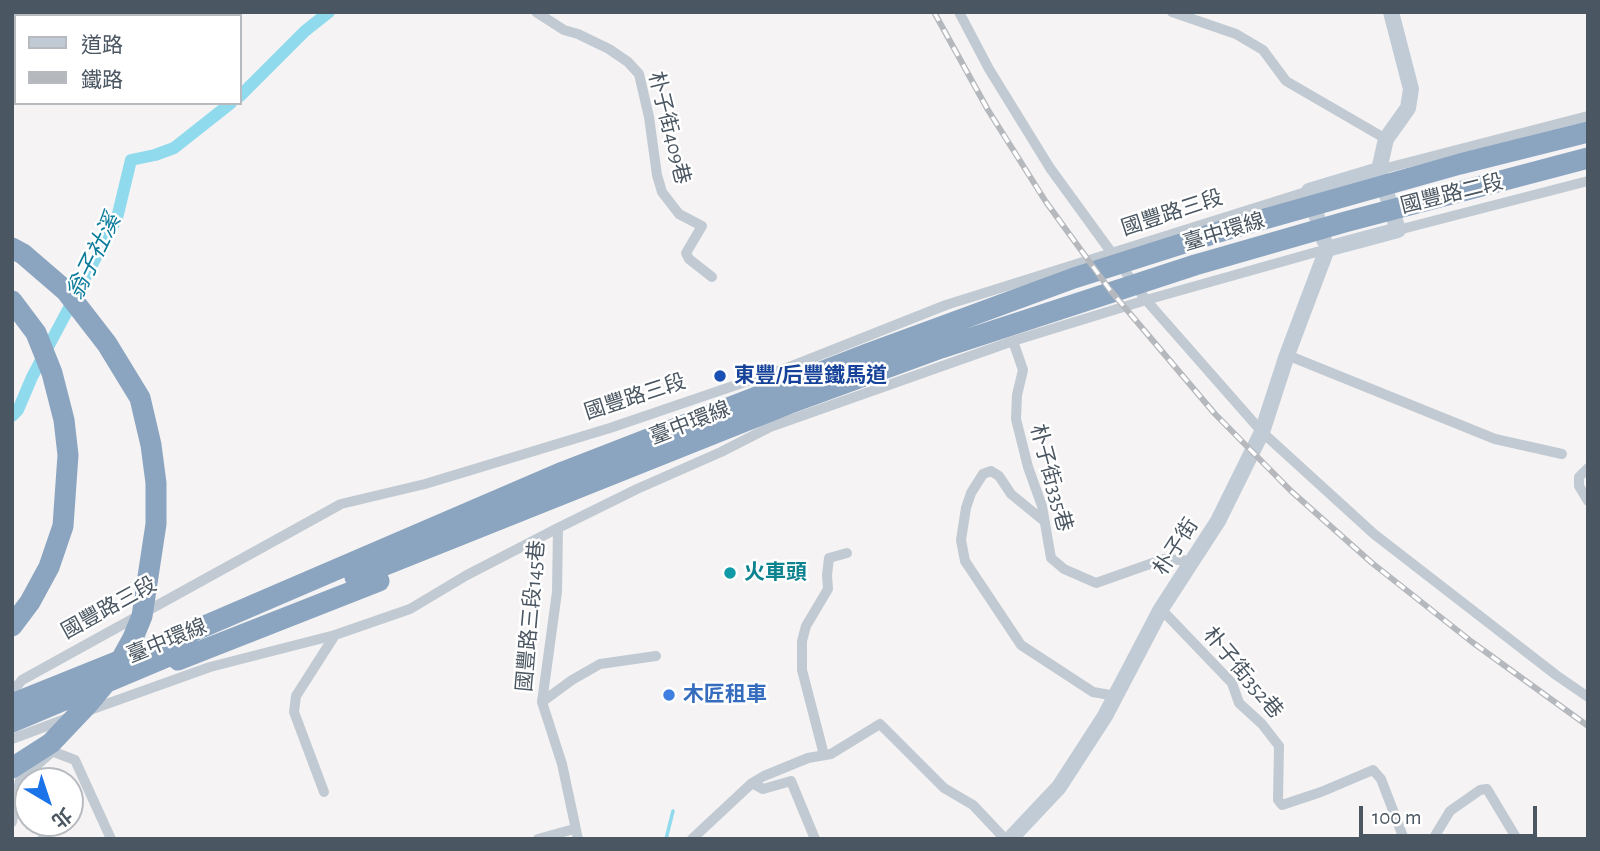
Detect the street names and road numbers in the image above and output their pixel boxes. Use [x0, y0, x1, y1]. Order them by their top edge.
street label: 朴子街409巷 [643, 69, 695, 187]
street label: 國豐路二段 [1398, 169, 1506, 219]
street label: 國豐路三段 [1118, 185, 1226, 241]
street label: 臺中環線 [1180, 208, 1268, 256]
street label: 國豐路三段 [581, 369, 689, 425]
street label: 臺中環線 [646, 396, 734, 450]
street label: 朴子街335巷 [1025, 422, 1077, 534]
street label: 朴子街 [1148, 514, 1204, 580]
street label: 國豐路三段145巷 [512, 539, 550, 693]
street label: 國豐路三段 [57, 572, 161, 644]
street label: 臺中環線 [123, 614, 211, 668]
street label: 朴子街352巷 [1198, 622, 1288, 724]

